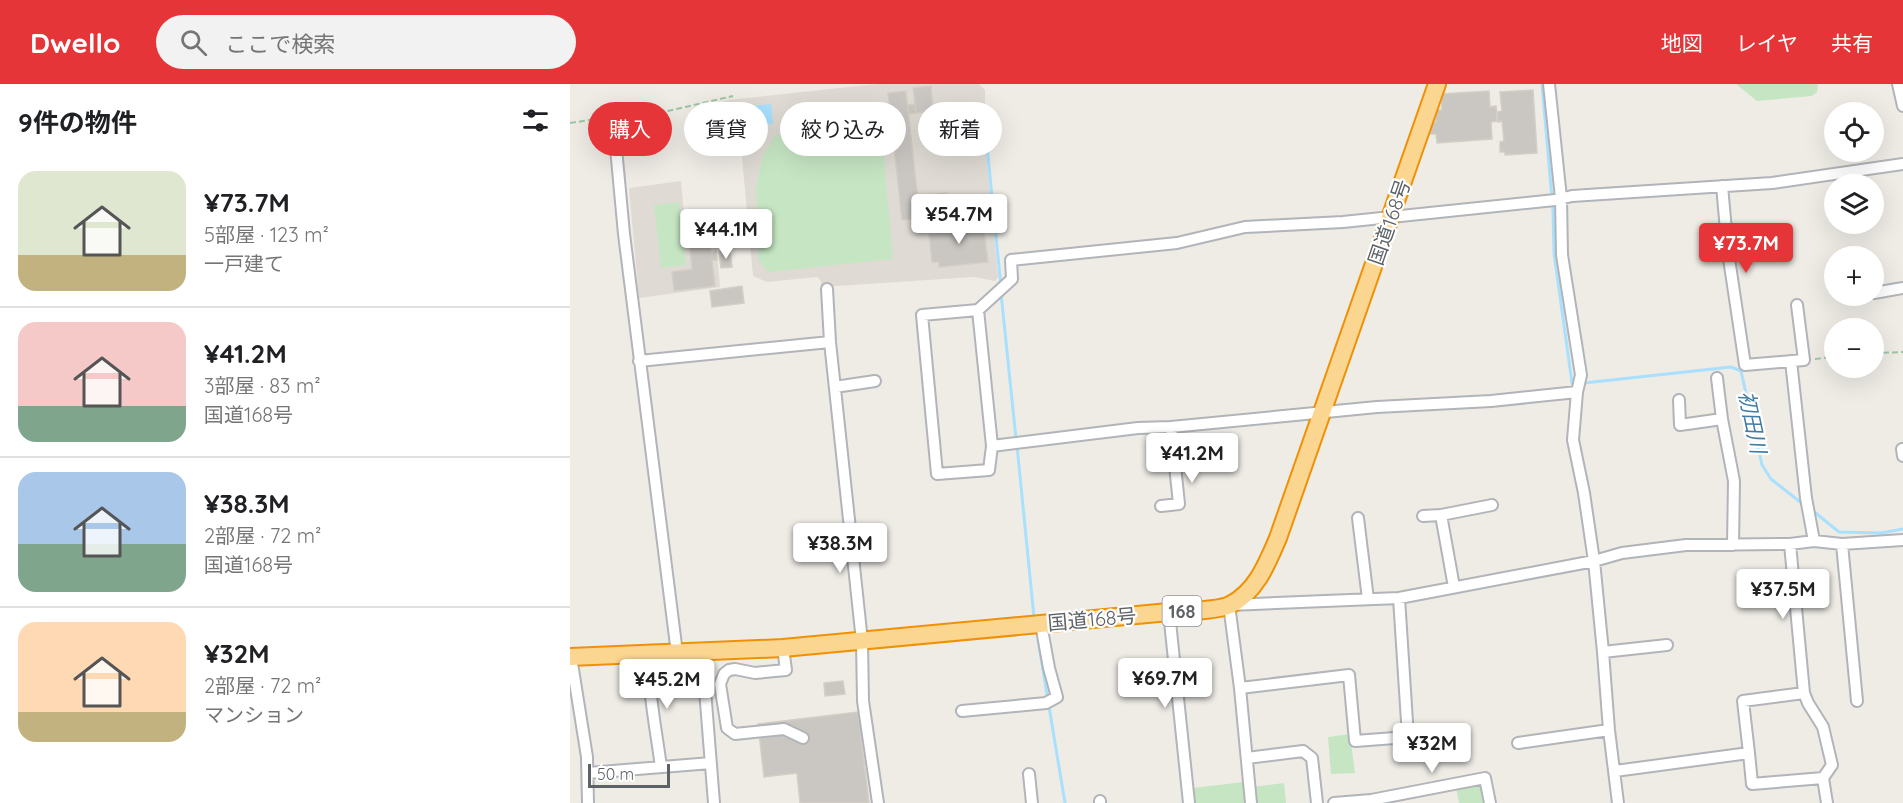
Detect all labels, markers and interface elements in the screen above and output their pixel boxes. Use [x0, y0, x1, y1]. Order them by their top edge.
search box [156, 15, 576, 69]
text: Dwello [30, 25, 120, 60]
icon: search [177, 26, 210, 59]
text: ここで検索 [225, 30, 335, 58]
text: 地図 [1661, 30, 1703, 56]
text: レイヤ [1736, 30, 1798, 56]
text: 共有 [1831, 30, 1873, 56]
chip: 購入 [588, 102, 672, 156]
chip: 賃貸 [684, 102, 768, 156]
chip: 絞り込み [780, 102, 906, 156]
chip: 新着 [918, 102, 1002, 156]
map controls [1824, 102, 1884, 378]
button: locate [1824, 102, 1884, 162]
icon: filters [519, 104, 552, 137]
text: 9件の物件 [18, 106, 137, 139]
button: layers [1824, 174, 1884, 234]
street label: 国道168号 [1363, 176, 1415, 268]
text: ¥73.7M [204, 186, 290, 219]
pin: ¥54.7M [910, 194, 1008, 245]
icon: home [66, 195, 138, 267]
text: ¥54.7M [925, 201, 993, 226]
pin: ¥44.1M [677, 209, 775, 260]
text: ¥44.1M [694, 216, 758, 241]
text: 5部屋 · 123 m² [204, 222, 329, 247]
pin: ¥73.7M [1697, 223, 1795, 274]
text: ¥73.7M [1713, 230, 1779, 255]
button: + [1824, 246, 1884, 306]
text: 一戸建て [204, 251, 284, 276]
button: − [1824, 318, 1884, 378]
text: ¥41.2M [204, 337, 287, 370]
icon: home [66, 346, 138, 418]
text: 3部屋 · 83 m² [204, 373, 321, 398]
water label: 初田川 [1734, 388, 1773, 457]
text: 国道168号 [204, 402, 293, 427]
pin: ¥41.2M [1143, 433, 1241, 484]
text: ¥41.2M [1160, 440, 1224, 465]
text: ¥38.3M [204, 487, 289, 520]
icon: home [66, 496, 138, 568]
text: 2部屋 · 72 m² [204, 523, 321, 548]
pin: ¥38.3M [791, 523, 889, 574]
text: ¥38.3M [807, 530, 873, 555]
text: 国道168号 [204, 552, 293, 577]
pin: ¥37.5M [1734, 569, 1832, 620]
text: ¥37.5M [1750, 576, 1816, 601]
road number: 168 [1162, 596, 1202, 626]
street label: 国道168号 [1047, 603, 1137, 635]
text: ¥32M [204, 637, 270, 670]
icon: home [66, 646, 138, 718]
pin: ¥69.7M [1116, 658, 1214, 709]
pin: ¥45.2M [618, 659, 716, 710]
text: ¥69.7M [1132, 665, 1198, 690]
text: ¥45.2M [633, 666, 701, 691]
text: 2部屋 · 72 m² [204, 673, 321, 698]
text: マンション [204, 702, 304, 727]
pin: ¥32M [1396, 723, 1468, 774]
text: ¥32M [1407, 730, 1457, 755]
scale bar [588, 761, 670, 788]
text: 50 m [597, 764, 634, 784]

